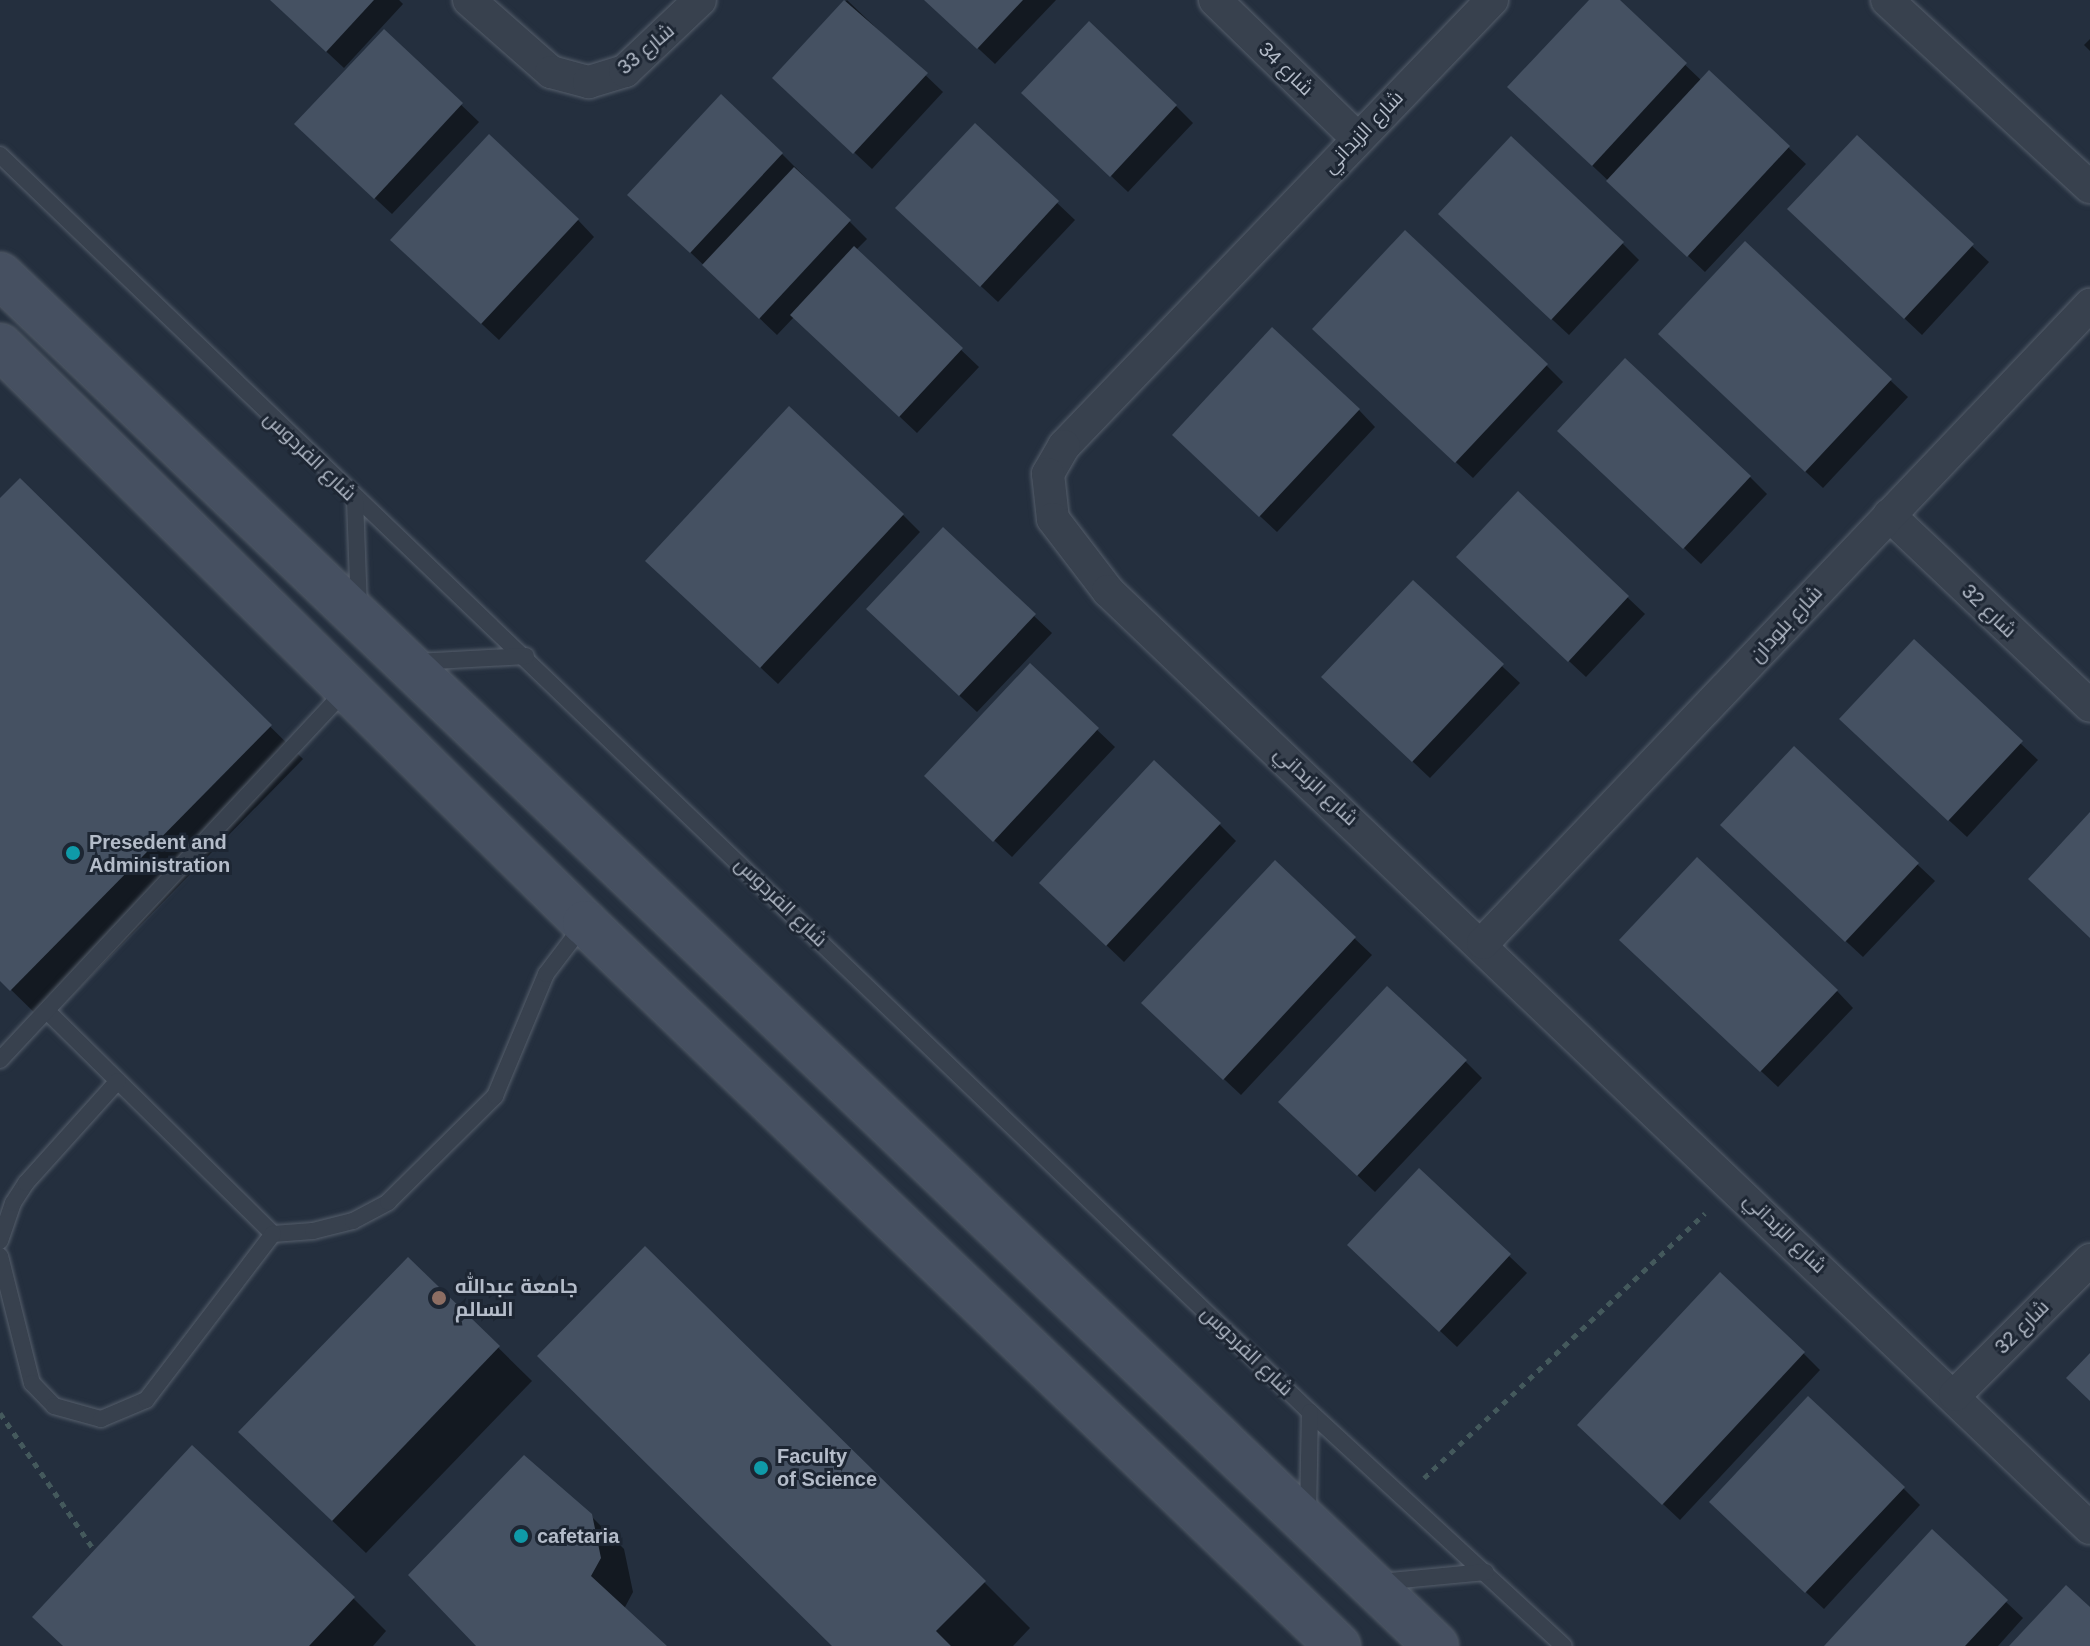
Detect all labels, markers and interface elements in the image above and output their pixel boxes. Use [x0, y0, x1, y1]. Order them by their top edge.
street label: شارع 33 [613, 18, 679, 80]
street label: شارع 34 [1254, 37, 1318, 101]
street label: شارع الزبداني [1318, 86, 1408, 178]
street label: شارع الفردوس [259, 406, 361, 506]
street label: شارع 32 [1957, 579, 2021, 643]
street label: شارع بلودان [1745, 581, 1827, 667]
street label: شارع الزبداني [1269, 741, 1363, 831]
place label: Presedent and Administration [89, 830, 230, 877]
marker: Presedent and Administration [64, 844, 82, 862]
street label: شارع الفردوس [730, 852, 832, 952]
street label: شارع الزبداني [1739, 1188, 1831, 1278]
place label: جامعة عبدالله السالم [455, 1274, 578, 1321]
marker: جامعة عبدالله السالم [430, 1289, 448, 1307]
street label: شارع 32 [1990, 1295, 2054, 1359]
street label: شارع الفردوس [1196, 1301, 1298, 1401]
place label: Faculty of Science [777, 1444, 877, 1491]
marker: Faculty of Science [752, 1459, 770, 1477]
place label: cafetaria [537, 1524, 619, 1548]
marker: cafetaria [512, 1527, 530, 1545]

